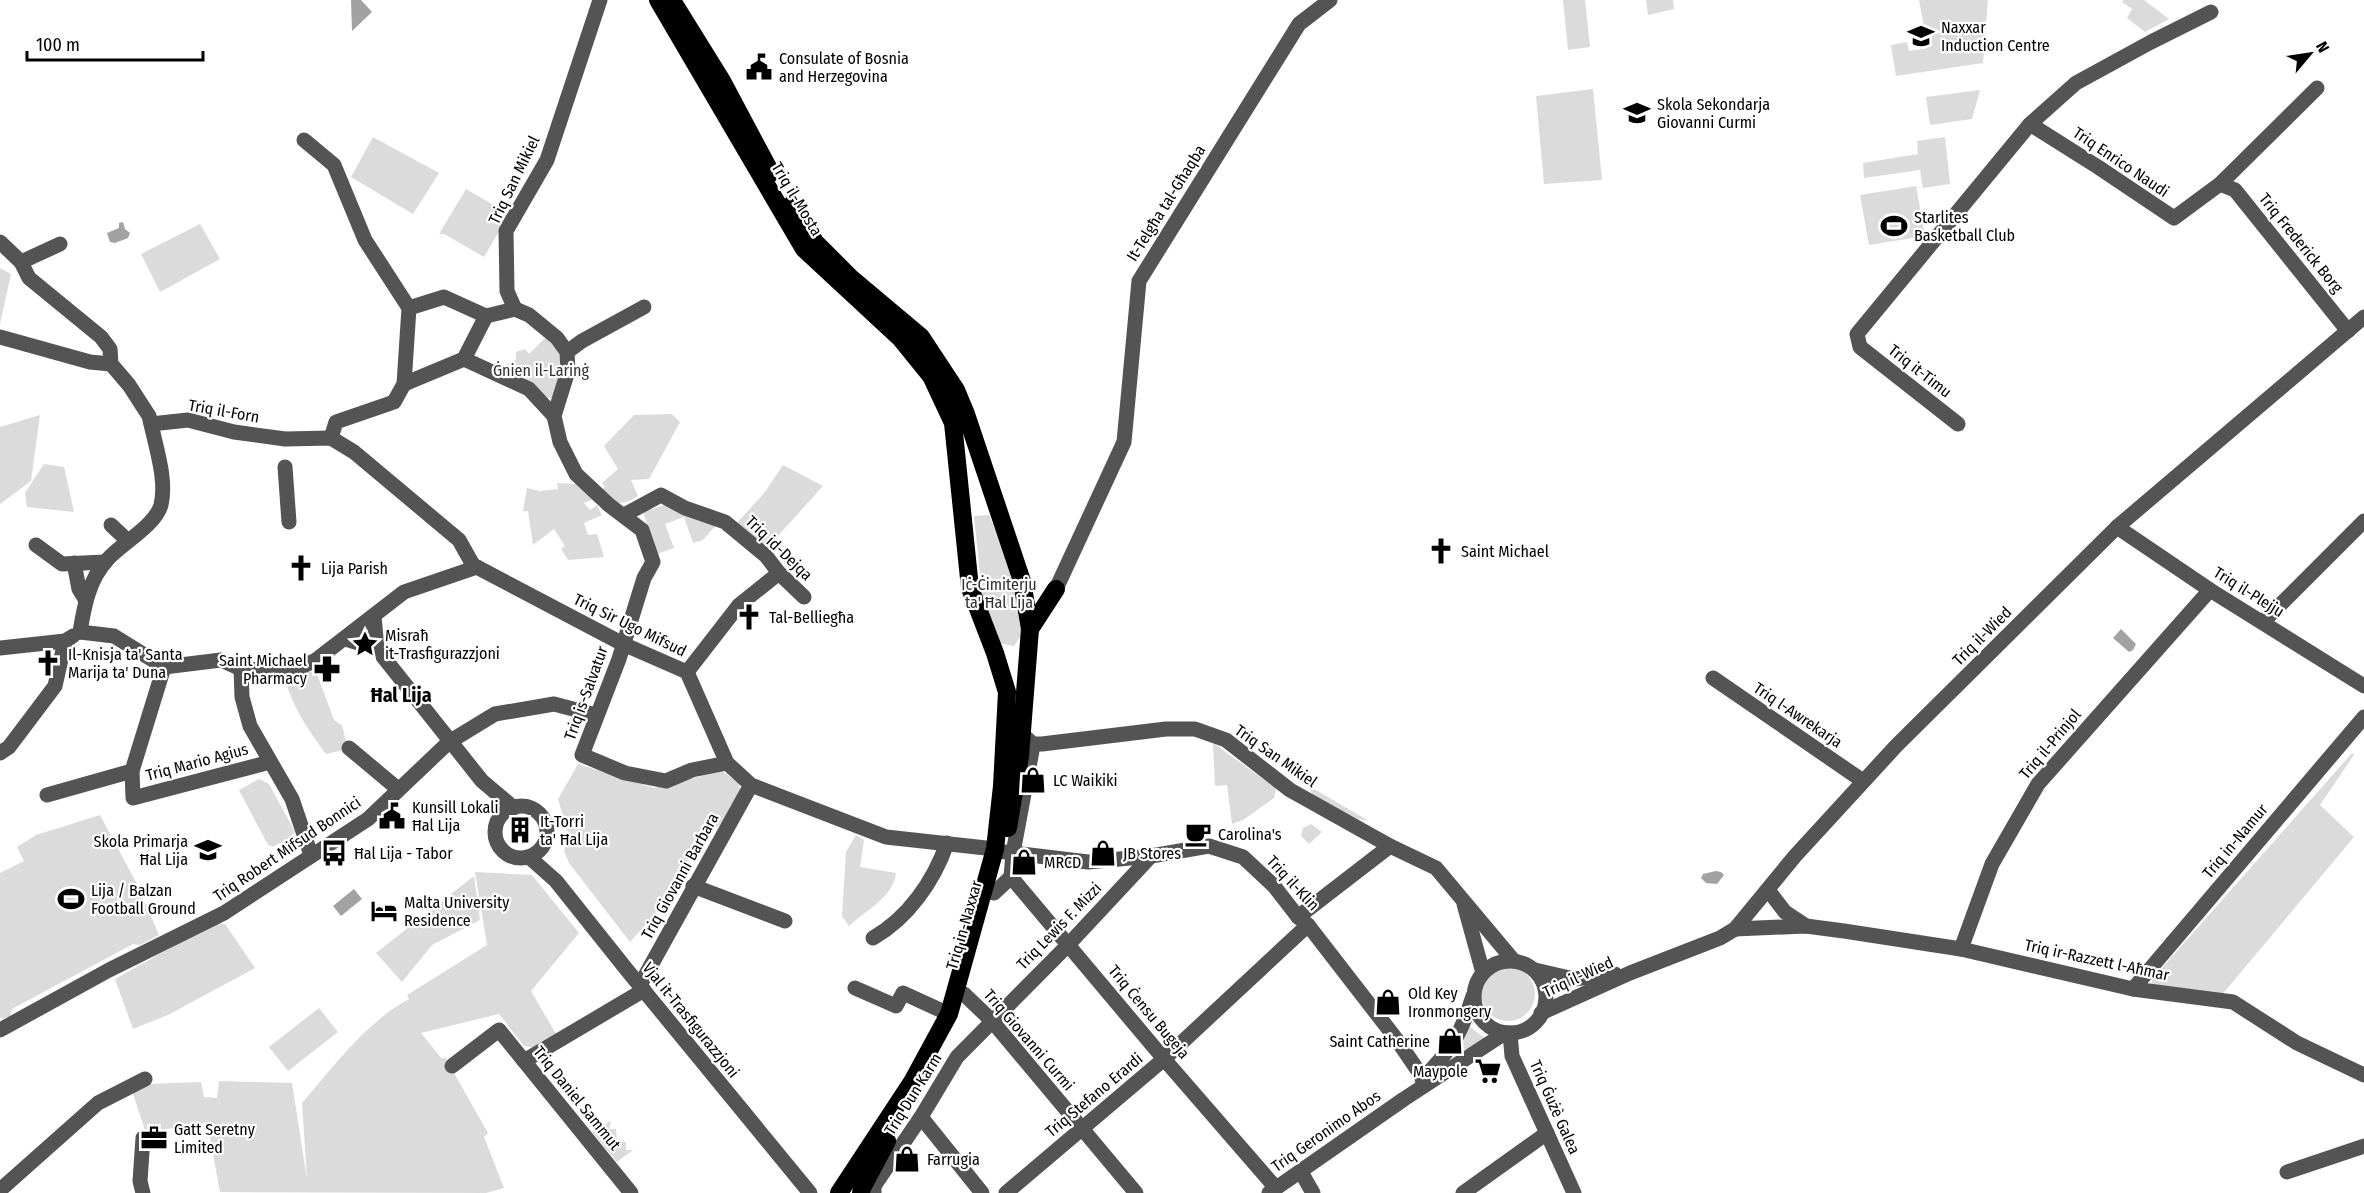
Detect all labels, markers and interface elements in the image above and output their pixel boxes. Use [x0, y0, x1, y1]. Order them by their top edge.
place label: Naxxar Induction Centre [1941, 18, 2050, 55]
school or university icon: Naxxar Induction Centre [1906, 21, 1936, 51]
scale bar [27, 24, 202, 62]
north arrow [2280, 24, 2340, 84]
text: 100 m [36, 34, 80, 56]
text: N [2312, 38, 2333, 56]
place label: Consulate of Bosnia and Herzegovina [779, 49, 909, 86]
public building icon: Consulate of Bosnia and Herzegovina [744, 52, 774, 82]
place label: Skola Sekondarja Giovanni Curmi [1657, 95, 1770, 132]
school or university icon: Skola Sekondarja Giovanni Curmi [1622, 98, 1652, 128]
street label: Triq Enrico Naudi [2069, 123, 2173, 201]
street label: Triq San Mikiel [484, 133, 544, 227]
street label: It-Telgħa tal-Għaqba [1123, 141, 1209, 265]
street label: Triq il-Mosta [768, 159, 826, 239]
street label: Triq Frederick Borg [2255, 189, 2347, 297]
place label: Starlites Basketball Club [1914, 208, 2015, 245]
sports icon: Starlites Basketball Club [1879, 211, 1909, 241]
street label: Triq it-Timu [1885, 341, 1955, 401]
park label: Ġnien il-Larinġ [493, 361, 590, 380]
street label: Triq il-Forn [187, 395, 261, 427]
street label: Triq id-Dejqa [742, 512, 816, 584]
church icon: Saint Michael [1426, 536, 1456, 566]
place label: Saint Michael [1461, 542, 1549, 561]
church icon: Lija Parish [286, 553, 316, 583]
place label: Lija Parish [321, 559, 388, 578]
street label: Triq il-Plejju [2210, 563, 2288, 621]
park label: Iċ-Ċimiterju ta' Ħal Lija [961, 575, 1037, 612]
street label: Triq Sir Ugo Mifsud [571, 589, 689, 661]
church icon: Tal-Belliegħa [734, 602, 764, 632]
street label: Triq il-Wied [1949, 603, 2015, 669]
place label: Tal-Belliegħa [769, 608, 854, 627]
place label: Misraħ it-Trasfigurazzjoni [385, 626, 500, 663]
place icon: Misraħ it-Trasfigurazzjoni [350, 629, 380, 659]
street label: Triq is-Salvatur [560, 643, 612, 743]
place label: Il-Knisja ta' Santa Marija ta' Duna [68, 645, 183, 682]
church icon: Il-Knisja ta' Santa Marija ta' Duna [33, 648, 63, 678]
place label: Saint Michael Pharmacy [219, 651, 308, 688]
pharmacy icon: Saint Michael Pharmacy [312, 654, 342, 684]
street label: Triq l-Awrekarja [1750, 678, 1846, 752]
district label: Ħal Lija [370, 683, 432, 707]
street label: Triq il-Prinjol [2015, 705, 2085, 783]
street label: Triq San Mikiel [1231, 721, 1321, 791]
street label: Triq Mario Agius [144, 739, 250, 785]
shop icon: LC Waikiki [1018, 765, 1048, 795]
place label: LC Waikiki [1053, 771, 1118, 790]
street label: Triq Robert Mifsud Bonnici [210, 793, 364, 905]
place label: Kunsill Lokali Ħal Lija [412, 798, 499, 835]
street label: Triq in-Namur [2198, 800, 2272, 882]
public building icon: Kunsill Lokali Ħal Lija [377, 801, 407, 831]
street label: Triq Giovanni Barbara [637, 810, 723, 942]
place label: It-Torri ta' Ħal Lija [540, 812, 608, 849]
building icon: It-Torri ta' Ħal Lija [505, 815, 535, 845]
cafe icon: Carolina's [1183, 819, 1213, 849]
place label: Carolina's [1218, 825, 1282, 844]
place label: Skola Primarja Ħal Lija [93, 832, 188, 869]
school or university icon: Skola Primarja Ħal Lija [193, 835, 223, 865]
bus stop icon: Ħal Lija - Tabor [319, 838, 349, 868]
shop icon: JB Stores [1088, 838, 1118, 868]
place label: Ħal Lija - Tabor [354, 844, 453, 863]
place label: JB Stores [1123, 844, 1181, 863]
shop icon: MRCD [1009, 847, 1039, 877]
street label: Triq il-Klin [1263, 852, 1323, 914]
place label: MRCD [1044, 853, 1081, 872]
street label: Triq in-Naxxar [942, 878, 986, 972]
street label: Triq Lewis F. Mizzi [1013, 879, 1105, 973]
place label: Lija / Balzan Football Ground [91, 881, 196, 918]
sports icon: Lija / Balzan Football Ground [56, 884, 86, 914]
place label: Malta University Residence [404, 893, 510, 930]
hotel icon: Malta University Residence [369, 896, 399, 926]
street label: Triq ir-Razzett l-Aħmar [2023, 935, 2171, 985]
street label: Triq il-Wied [1540, 952, 1616, 1002]
street label: Vjal it-Trasfigurazzjoni [639, 959, 743, 1081]
street label: Triq Ċensu Bugeja [1104, 961, 1194, 1063]
place label: Old Key Ironmongery [1408, 984, 1492, 1021]
street label: Triq Giovanni Curmi [980, 985, 1078, 1095]
shop icon: Old Key Ironmongery [1373, 987, 1403, 1017]
shop icon: Saint Catherine [1435, 1026, 1465, 1056]
place label: Saint Catherine [1329, 1032, 1430, 1051]
street label: Triq Daniel Sammut [529, 1042, 625, 1154]
street label: Triq Stefano Erardi [1042, 1049, 1146, 1141]
street label: Triq Dun Karm [880, 1050, 946, 1138]
supermarket icon: Maypole [1473, 1056, 1503, 1086]
street label: Triq Ġużè Galea [1526, 1057, 1584, 1157]
place label: Maypole [1413, 1062, 1468, 1081]
street label: Triq Geronimo Abos [1268, 1086, 1384, 1176]
place label: Gatt Seretny Limited [174, 1120, 256, 1157]
office icon: Gatt Seretny Limited [139, 1123, 169, 1153]
shop icon: Farrugia [892, 1144, 922, 1174]
place label: Farrugia [927, 1150, 980, 1169]

